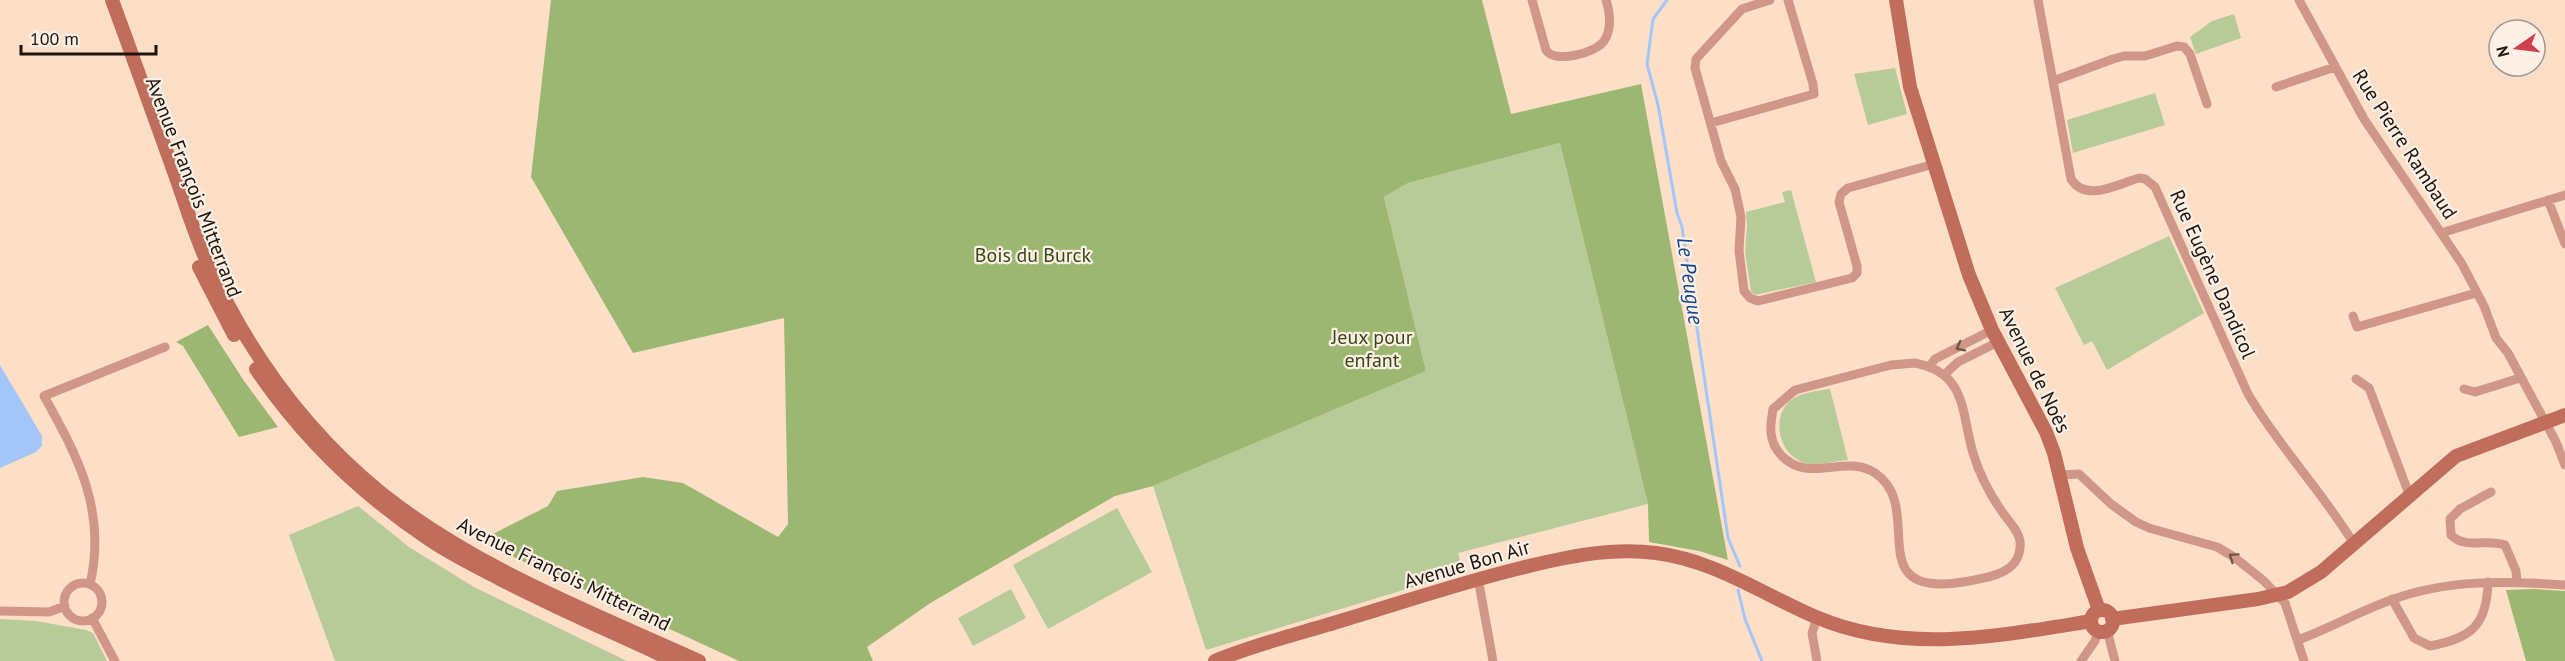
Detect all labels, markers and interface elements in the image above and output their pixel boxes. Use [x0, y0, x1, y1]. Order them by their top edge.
scale bar [21, 18, 156, 56]
north arrow [2487, 18, 2547, 78]
text: 100 m [30, 27, 79, 50]
text: N [2491, 44, 2513, 59]
street label: Rue Pierre Rambaud [2347, 64, 2463, 224]
street label: Avenue François Mitterrand [140, 73, 248, 301]
street label: Rue Eugène Dandicol [2164, 186, 2262, 363]
water label: Le Peugue [1671, 236, 1710, 326]
park label: Bois du Burck [975, 242, 1092, 268]
street label: Avenue de Noès [1993, 303, 2077, 437]
park label: Jeux pour enfant [1331, 324, 1413, 373]
one-way arrow [1955, 339, 1966, 351]
street label: Avenue François Mitterrand [453, 511, 675, 637]
street label: Avenue Bon Air [1401, 534, 1533, 594]
one-way arrow [2229, 553, 2240, 564]

